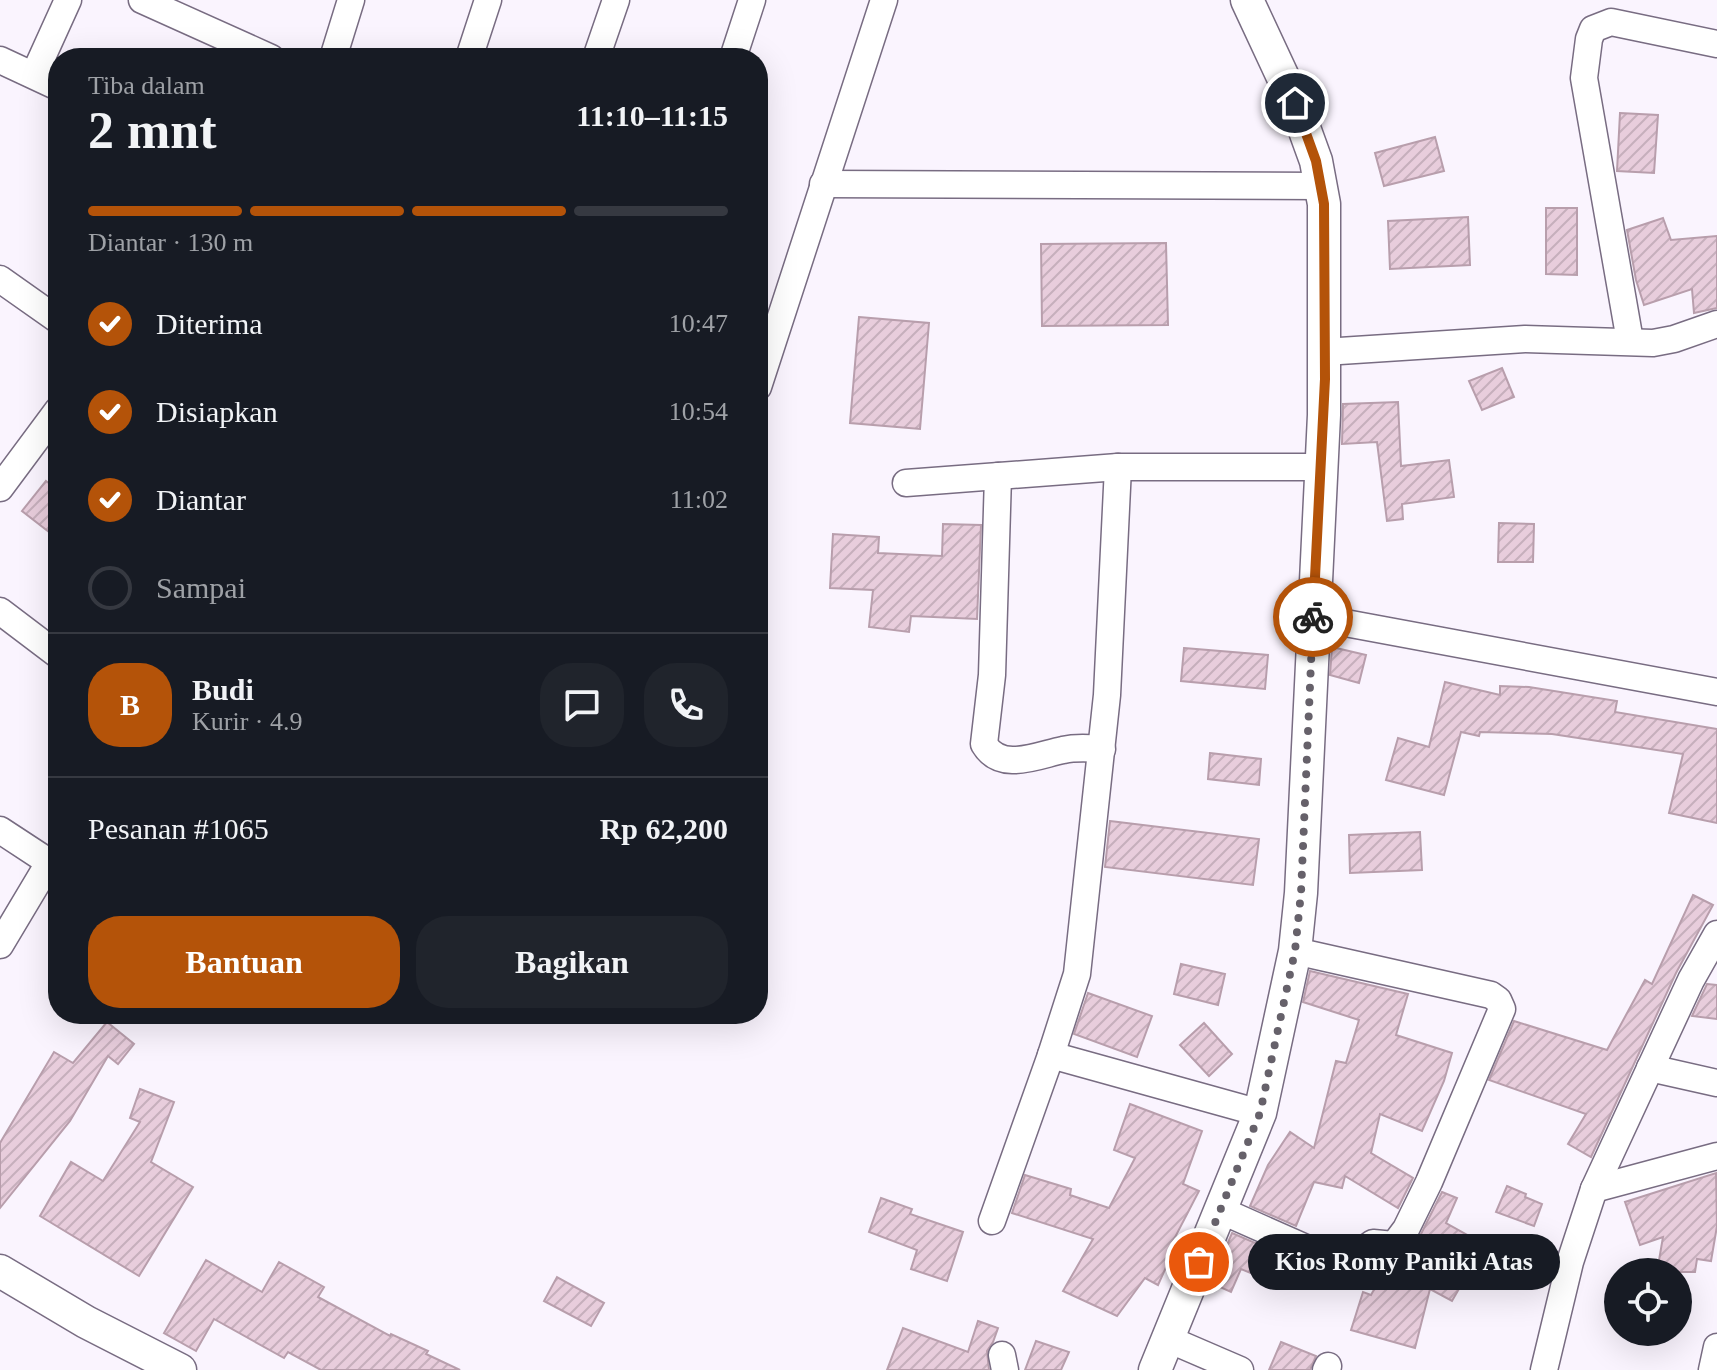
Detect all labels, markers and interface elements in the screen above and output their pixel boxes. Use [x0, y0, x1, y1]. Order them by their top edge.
pin [1261, 69, 1329, 137]
text: Tiba dalam [88, 71, 205, 100]
icon: home [1273, 81, 1317, 125]
text: 11:10–11:15 [576, 99, 728, 132]
text: 2 mnt [88, 102, 217, 159]
text: Diantar · 130 m [88, 228, 253, 257]
icon: check [88, 302, 132, 346]
text: Diterima [156, 307, 263, 340]
text: 10:47 [669, 309, 728, 338]
icon: check [88, 390, 132, 434]
text: Disiapkan [156, 395, 278, 428]
text: 10:54 [669, 397, 728, 426]
icon: check [88, 478, 132, 522]
text: Diantar [156, 483, 246, 516]
text: 11:02 [670, 485, 728, 514]
text: Sampai [156, 571, 246, 604]
courier [1273, 577, 1353, 657]
icon: bike [1291, 595, 1335, 639]
button: chat [540, 663, 624, 747]
button: phone [644, 663, 728, 747]
text: Budi [192, 673, 254, 706]
text: B [120, 688, 140, 721]
text: Kurir · 4.9 [192, 707, 302, 736]
text: Pesanan #1065 [88, 812, 269, 845]
text: Rp 62,200 [600, 812, 728, 845]
button: Bantuan [88, 916, 400, 1008]
button: Bagikan [416, 916, 728, 1008]
pin [1165, 1228, 1233, 1296]
callout: Kios Romy Paniki Atas [1247, 1234, 1559, 1290]
icon: bag [1177, 1240, 1221, 1284]
text: Kios Romy Paniki Atas [1275, 1247, 1533, 1276]
map controls [1604, 1258, 1692, 1346]
button: locate [1604, 1258, 1692, 1346]

